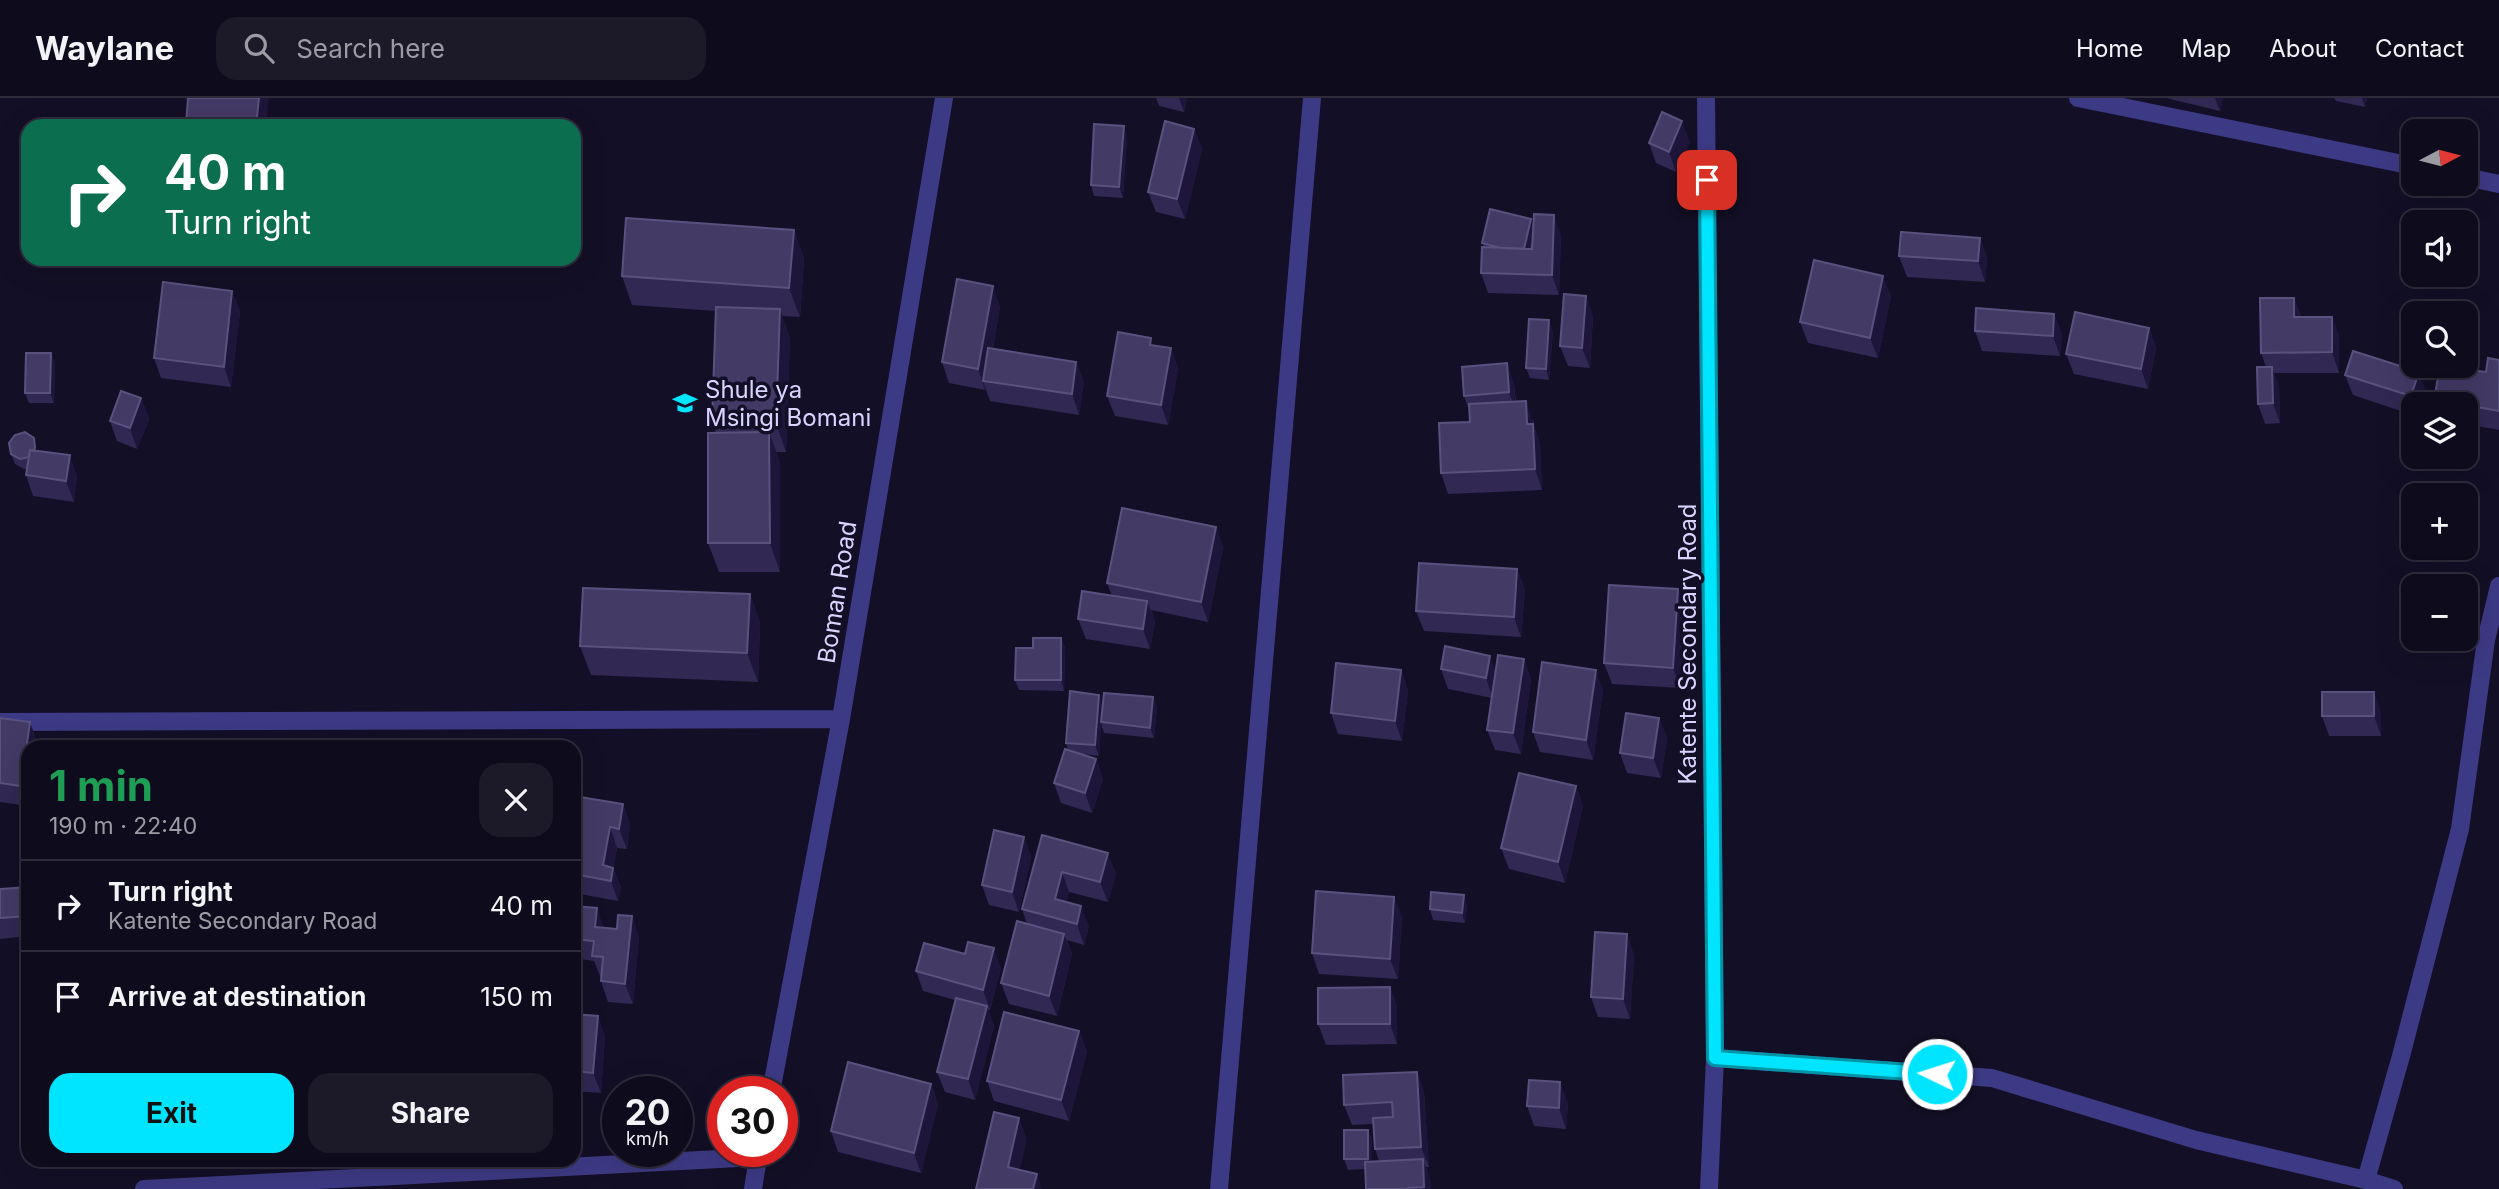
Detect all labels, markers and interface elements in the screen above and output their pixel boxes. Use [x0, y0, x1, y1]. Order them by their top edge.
search box [216, 17, 706, 80]
text: Waylane [35, 28, 174, 68]
icon: search [240, 29, 278, 67]
text: Search here [296, 33, 445, 64]
text: Home [2076, 34, 2143, 63]
text: Map [2181, 34, 2231, 63]
text: About [2269, 34, 2337, 63]
text: Contact [2375, 34, 2464, 63]
north arrow [2401, 119, 2478, 196]
map controls [2401, 119, 2478, 651]
text: 40 m [164, 143, 287, 202]
icon: right [49, 147, 140, 238]
pin [1677, 150, 1737, 210]
icon: arrive [1688, 161, 1726, 199]
text: Turn right [164, 203, 311, 242]
button: sound [2401, 210, 2478, 287]
button: search [2401, 301, 2478, 378]
place label: Shule ya Msingi Bomani [705, 375, 871, 432]
school or university icon: Shule ya Msingi Bomani [671, 389, 699, 417]
button: layers [2401, 392, 2478, 469]
button: + [2401, 483, 2478, 560]
street label: Katente Secondary Road [1673, 503, 1702, 785]
street label: Boman Road [811, 519, 863, 665]
button: − [2401, 574, 2478, 651]
text: 1 min [49, 760, 153, 811]
button: close [479, 763, 553, 837]
text: 190 m · 22:40 [49, 812, 197, 840]
text: Turn right [108, 876, 233, 907]
icon: right [49, 887, 87, 925]
text: 40 m [490, 890, 553, 921]
text: Katente Secondary Road [108, 907, 377, 935]
icon: arrive [49, 978, 87, 1016]
text: Arrive at destination [108, 981, 367, 1012]
text: 150 m [480, 981, 553, 1012]
position arrow [1900, 1037, 1974, 1111]
button: Exit [49, 1073, 294, 1153]
button: Share [308, 1073, 553, 1153]
speed limit sign: 30 [707, 1076, 798, 1167]
text: 20 [625, 1091, 670, 1133]
text: km/h [626, 1128, 669, 1149]

